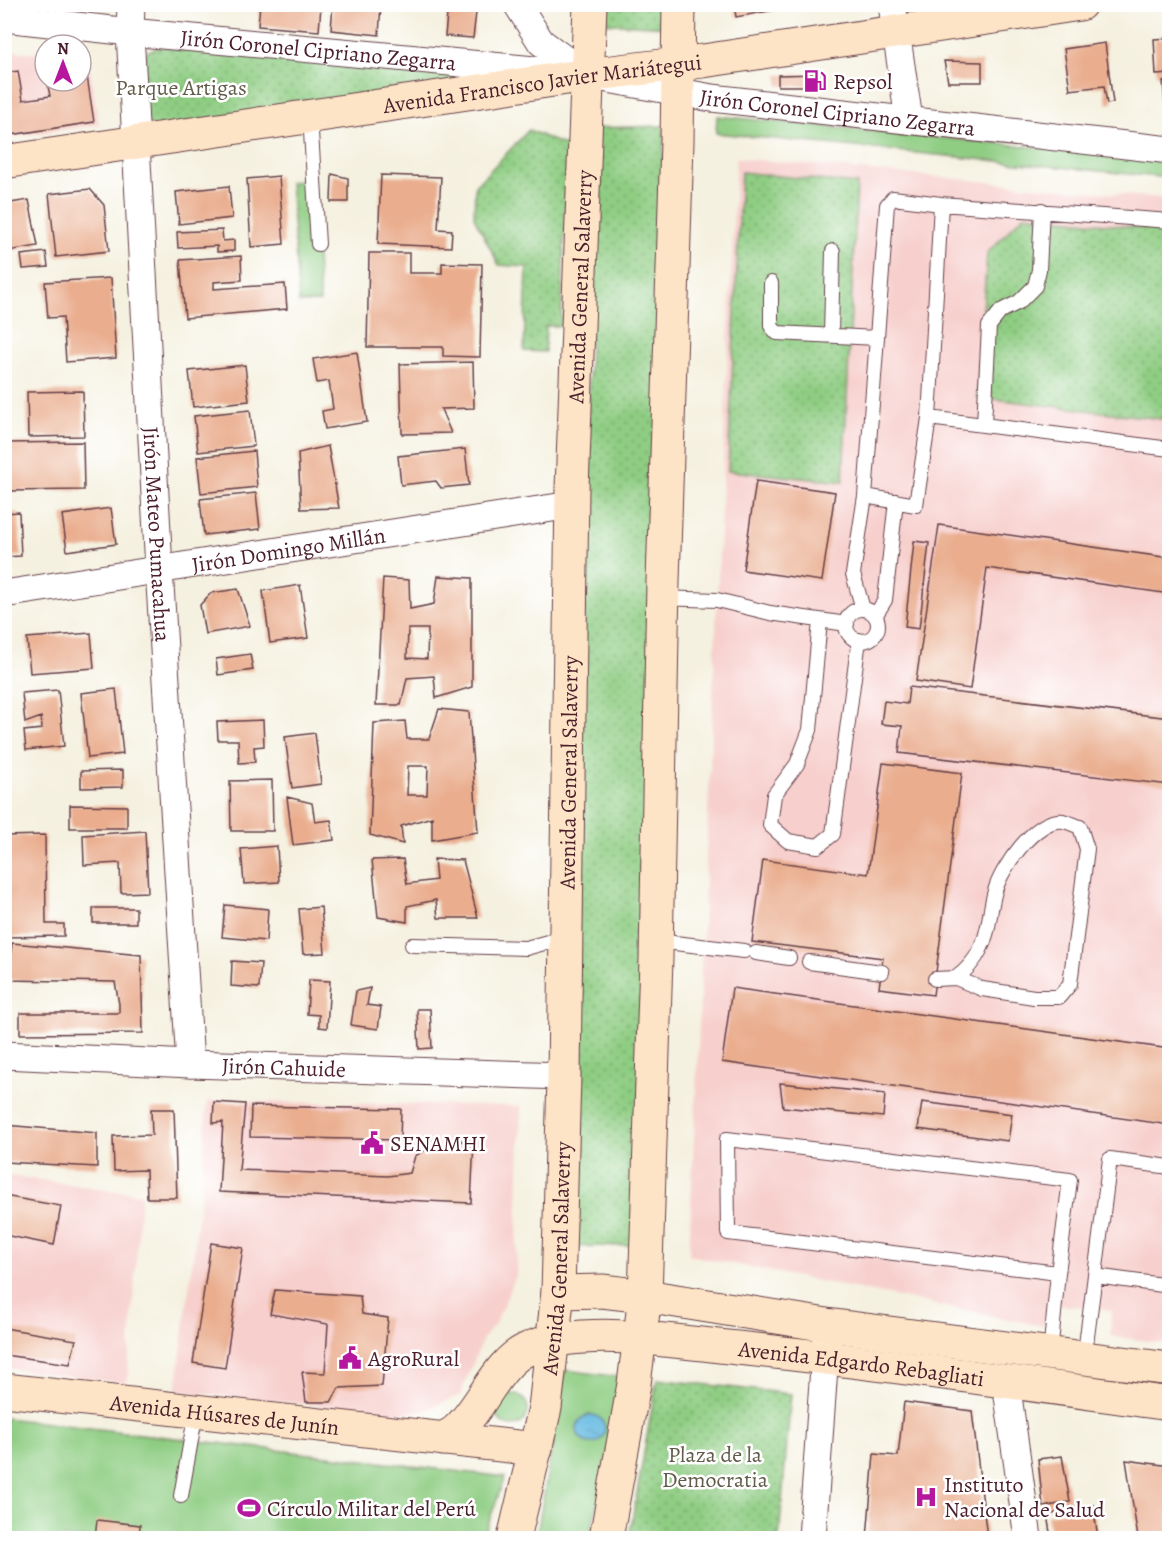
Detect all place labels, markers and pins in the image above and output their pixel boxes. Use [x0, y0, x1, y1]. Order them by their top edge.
place label: Repsol [833, 67, 892, 97]
fuel station icon: Repsol [802, 68, 828, 94]
place label: SENAMHI [390, 1129, 486, 1159]
public building icon: SENAMHI [359, 1130, 385, 1156]
place label: AgroRural [367, 1344, 459, 1374]
public building icon: AgroRural [337, 1345, 363, 1371]
place label: Instituto Nacional de Salud [944, 1470, 1105, 1525]
hospital icon: Instituto Nacional de Salud [913, 1484, 939, 1510]
place label: Círculo Militar del Perú [267, 1494, 476, 1524]
sports icon: Círculo Militar del Perú [236, 1495, 262, 1521]

